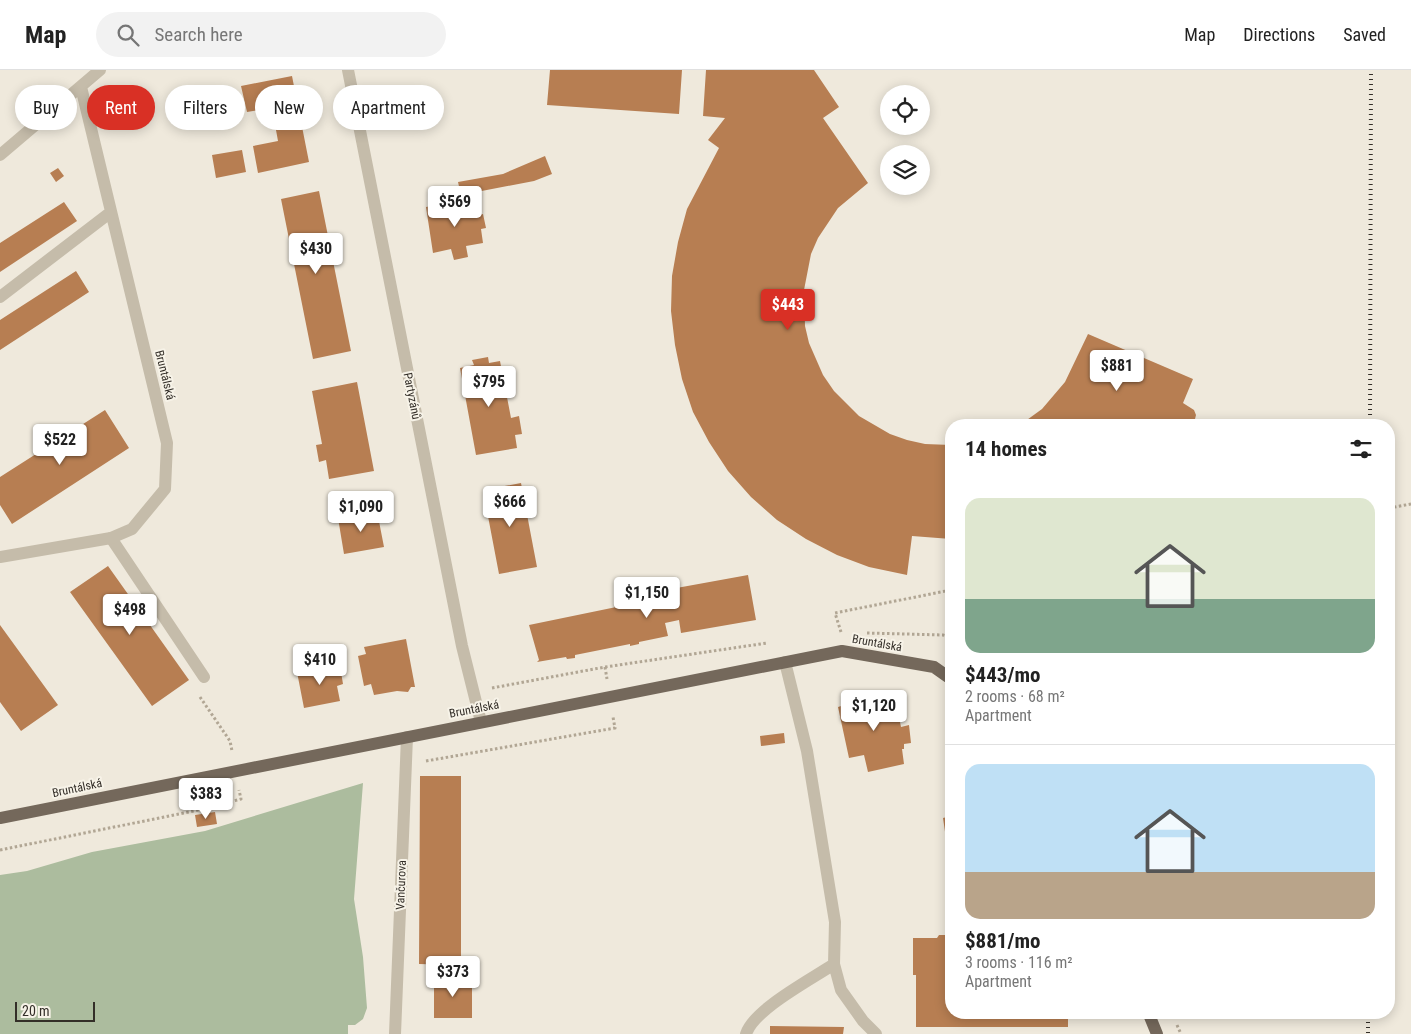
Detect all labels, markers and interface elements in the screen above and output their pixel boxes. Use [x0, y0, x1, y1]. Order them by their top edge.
search box [96, 12, 446, 57]
text: Map [25, 21, 66, 49]
icon: search [114, 21, 142, 49]
text: Search here [154, 23, 243, 46]
text: Map [1184, 24, 1215, 45]
text: Directions [1243, 24, 1315, 45]
text: Saved [1343, 24, 1386, 45]
chip: Buy [15, 85, 77, 130]
chip: Rent [87, 85, 155, 130]
chip: Filters [165, 85, 245, 130]
chip: New [255, 85, 323, 130]
chip: Apartment [333, 85, 444, 130]
map controls [880, 85, 930, 195]
button: locate [880, 85, 930, 135]
button: layers [880, 145, 930, 195]
pin: $569 [425, 186, 485, 228]
text: $569 [439, 192, 471, 211]
pin: $430 [286, 232, 346, 275]
text: $430 [300, 239, 332, 258]
pin: $443 [758, 288, 818, 331]
text: $443 [772, 295, 804, 314]
street label: Bruntálská [152, 349, 178, 401]
pin: $881 [1087, 350, 1147, 392]
text: $881 [1101, 356, 1133, 375]
pin: $795 [459, 366, 519, 408]
street label: Partyzánů [401, 371, 423, 421]
text: $795 [473, 372, 505, 391]
pin: $522 [30, 424, 90, 466]
text: $522 [44, 430, 76, 449]
icon: filters [1347, 435, 1375, 463]
text: 14 homes [965, 437, 1047, 461]
pin: $666 [480, 486, 540, 528]
pin: $1,090 [320, 490, 402, 533]
text: $666 [494, 492, 526, 511]
text: $1,090 [339, 497, 383, 516]
icon: home [1125, 531, 1215, 621]
pin: $1,150 [606, 576, 688, 619]
text: $1,150 [625, 583, 669, 602]
pin: $498 [100, 594, 160, 636]
text: $498 [114, 600, 146, 619]
street label: Bruntálská [851, 632, 903, 654]
pin: $410 [290, 644, 350, 686]
text: $410 [304, 650, 336, 669]
text: $443/mo [965, 663, 1040, 687]
text: 2 rooms · 68 m² [965, 687, 1065, 706]
pin: $1,120 [833, 690, 915, 732]
text: $1,120 [852, 696, 896, 715]
street label: Bruntálská [448, 697, 500, 721]
text: Apartment [965, 706, 1032, 725]
street label: Bruntálská [51, 776, 103, 800]
pin: $383 [176, 778, 236, 820]
text: $383 [190, 784, 222, 803]
icon: home [1125, 796, 1215, 886]
street label: Vančurova [393, 860, 409, 910]
text: $881/mo [965, 929, 1040, 953]
text: 3 rooms · 116 m² [965, 953, 1073, 972]
pin: $373 [423, 956, 483, 998]
text: $373 [437, 962, 469, 981]
text: Apartment [965, 972, 1032, 991]
scale bar [15, 999, 95, 1022]
text: 20 m [22, 1003, 50, 1019]

